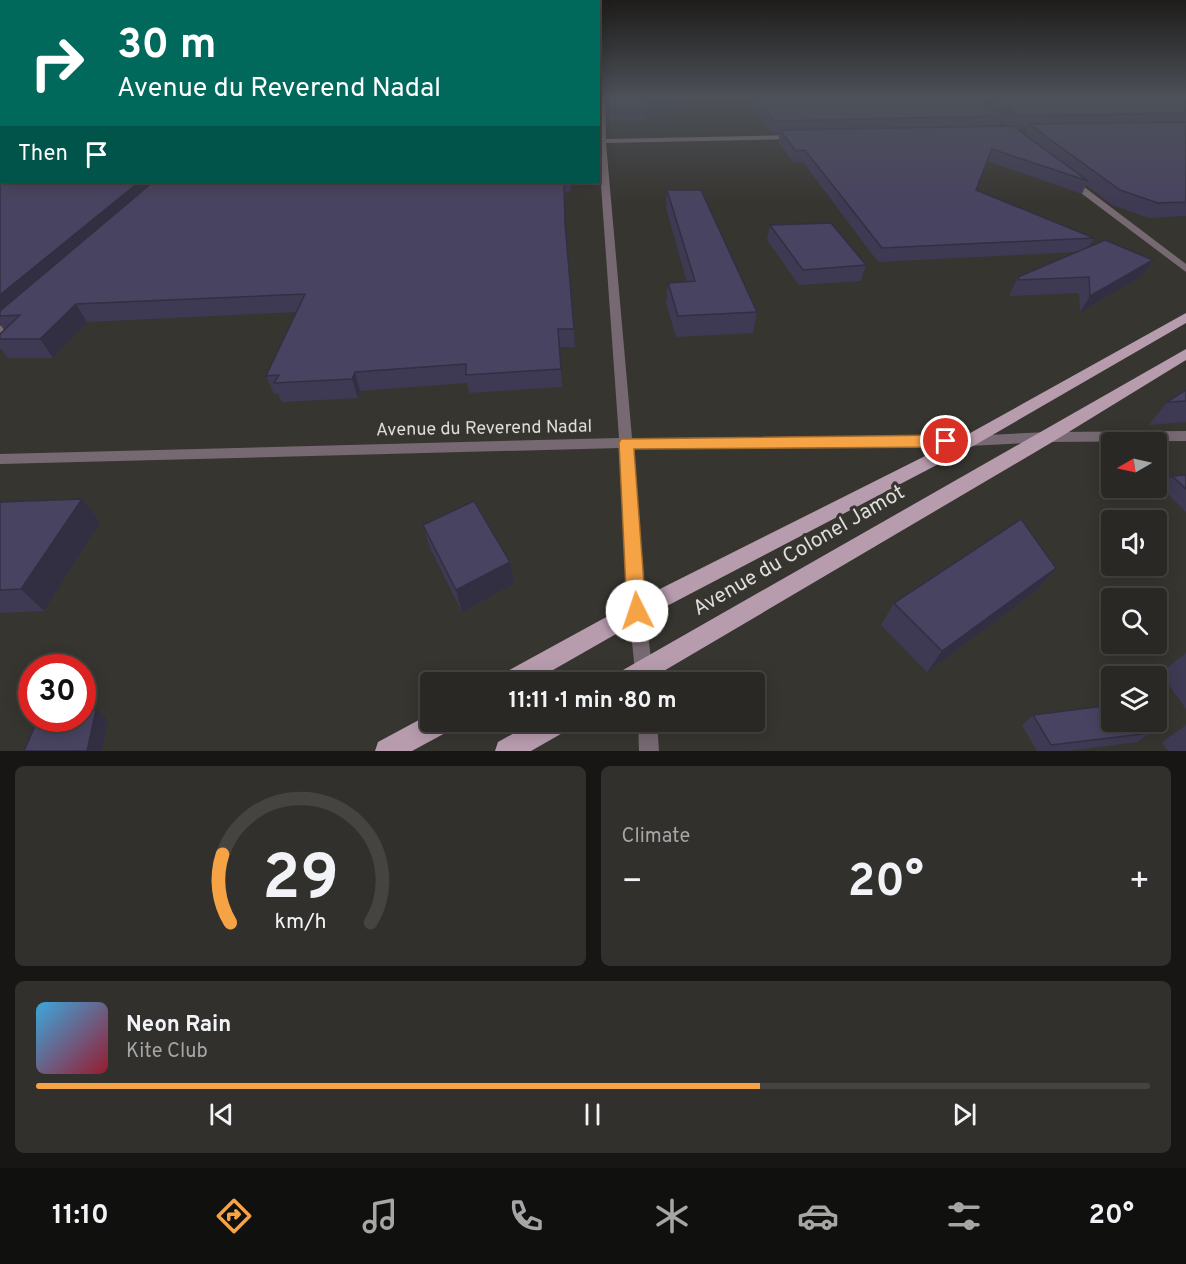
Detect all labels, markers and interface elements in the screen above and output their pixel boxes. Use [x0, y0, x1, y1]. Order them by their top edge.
text: 30 m [117, 20, 216, 73]
icon: right [18, 24, 96, 102]
text: Avenue du Reverend Nadal [117, 72, 441, 106]
icon: arrive [80, 138, 113, 171]
text: Then [18, 141, 68, 168]
pin [920, 415, 971, 466]
street label: Avenue du Reverend Nadal [376, 416, 592, 442]
icon: arrive [929, 424, 962, 457]
north arrow [1101, 432, 1167, 498]
map controls [1101, 432, 1167, 732]
street label: Avenue du Colonel Jamot [688, 479, 910, 623]
button: sound [1101, 510, 1167, 576]
position arrow [605, 579, 669, 643]
button: search [1101, 588, 1167, 654]
speed limit sign: 30 [18, 654, 96, 732]
button: layers [1101, 666, 1167, 732]
text: 11:11 · 1 min · 80 m [508, 688, 677, 715]
text: Climate [622, 824, 690, 850]
text: 29 [262, 842, 338, 921]
text: 20° [848, 855, 924, 912]
text: − [622, 862, 643, 904]
text: + [1129, 862, 1150, 904]
text: km/h [274, 909, 326, 936]
text: Neon Rain [126, 1012, 231, 1039]
text: Kite Club [126, 1039, 208, 1065]
icon: previous [205, 1098, 238, 1131]
icon: pause [576, 1098, 609, 1131]
icon: next [948, 1098, 981, 1131]
icon: directions [213, 1195, 255, 1237]
icon: music [359, 1195, 401, 1237]
icon: phone [505, 1195, 547, 1237]
icon: climate [651, 1195, 693, 1237]
icon: car [797, 1195, 839, 1237]
icon: filters [943, 1195, 985, 1237]
text: 11:10 [52, 1199, 109, 1233]
text: 20° [1088, 1199, 1134, 1233]

